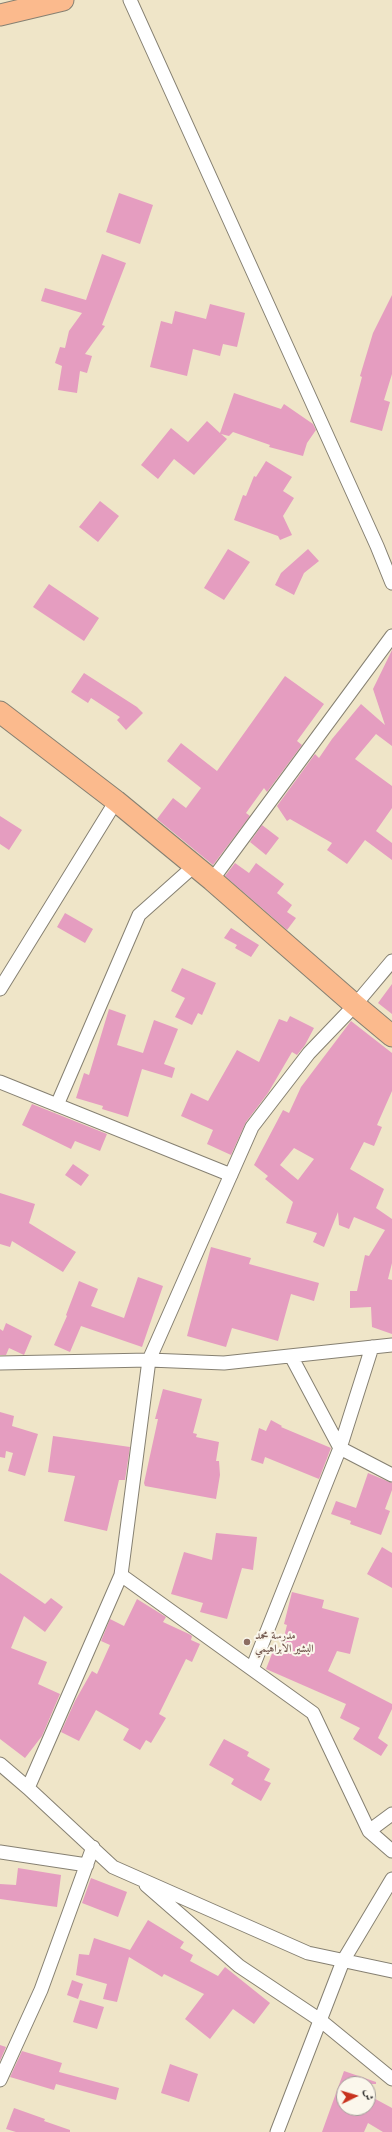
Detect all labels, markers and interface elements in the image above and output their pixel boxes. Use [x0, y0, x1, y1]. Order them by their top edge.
place label: مدرسة محمد البشير الابراهيمي [255, 1629, 314, 1655]
marker: مدرسة محمد البشير الابراهيمي [242, 1637, 252, 1647]
north arrow [336, 2076, 376, 2116]
text: ش [362, 2089, 373, 2101]

